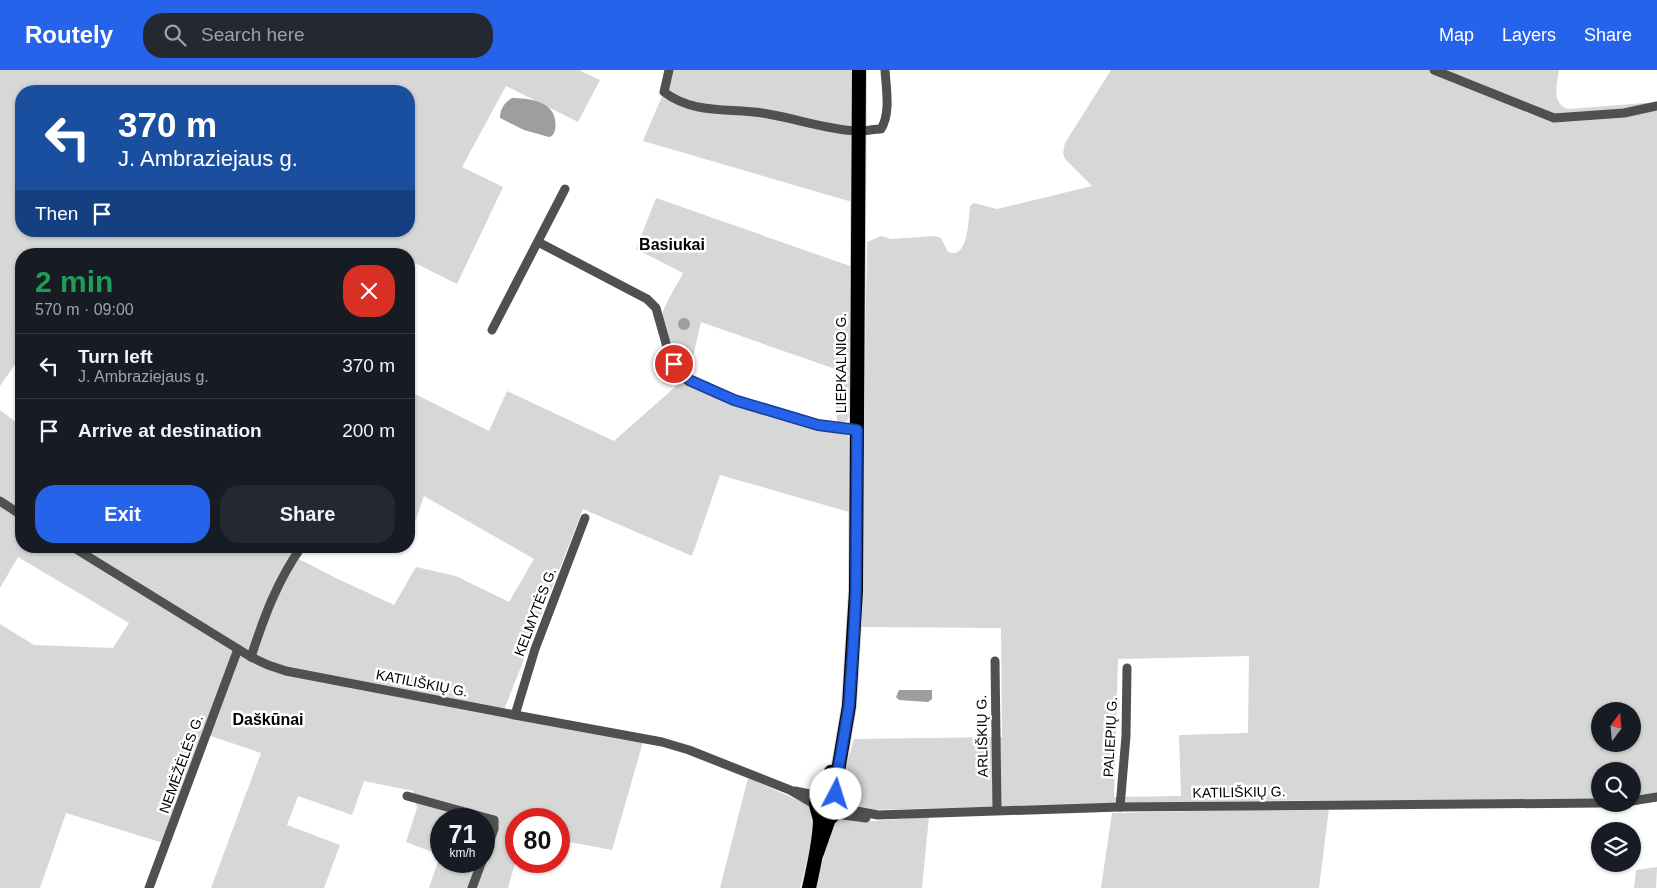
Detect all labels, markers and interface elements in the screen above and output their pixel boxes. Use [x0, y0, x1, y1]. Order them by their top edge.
search box [143, 13, 493, 58]
text: Routely [25, 21, 113, 48]
icon: search [161, 21, 189, 49]
text: Search here [201, 24, 305, 45]
text: Map [1439, 25, 1474, 45]
text: Layers [1502, 25, 1556, 45]
text: Share [1584, 25, 1632, 45]
icon: left [35, 105, 100, 170]
text: 370 m [118, 105, 217, 144]
text: J. Ambraziejaus g. [118, 146, 298, 171]
icon: arrive [88, 200, 116, 228]
text: Then [35, 203, 78, 224]
district label: Basiukai [639, 236, 705, 253]
text: 2 min [35, 265, 113, 298]
button: close [343, 265, 395, 317]
text: 570 m · 09:00 [35, 301, 134, 318]
street label: LIEPKALNIO G. [833, 313, 849, 413]
pin [653, 343, 695, 385]
text: Turn left [78, 346, 153, 367]
icon: arrive [660, 350, 688, 378]
icon: left [35, 352, 63, 380]
text: 370 m [342, 355, 395, 376]
text: J. Ambraziejaus g. [78, 368, 209, 385]
icon: arrive [35, 417, 63, 445]
text: Arrive at destination [78, 420, 262, 441]
text: 200 m [342, 420, 395, 441]
button: Exit [35, 485, 210, 543]
button: Share [220, 485, 395, 543]
street label: KELMYTĖS G. [510, 565, 559, 658]
street label: KATILIŠKIŲ G. [375, 666, 469, 700]
street label: ARLIŠKIŲ G. [973, 695, 991, 777]
street label: PALIEPIŲ G. [1100, 696, 1120, 778]
north arrow [1591, 702, 1641, 752]
map controls [1591, 702, 1641, 872]
district label: Daškūnai [232, 711, 304, 728]
street label: NEMĖŽĖLĖS G. [155, 712, 206, 815]
button: search [1591, 762, 1641, 812]
position arrow [809, 767, 861, 819]
street label: KATILIŠKIŲ G. [1192, 783, 1286, 801]
speed limit sign: 80 [505, 808, 570, 873]
text: 71 [449, 820, 476, 848]
button: layers [1591, 822, 1641, 872]
text: km/h [449, 846, 476, 860]

